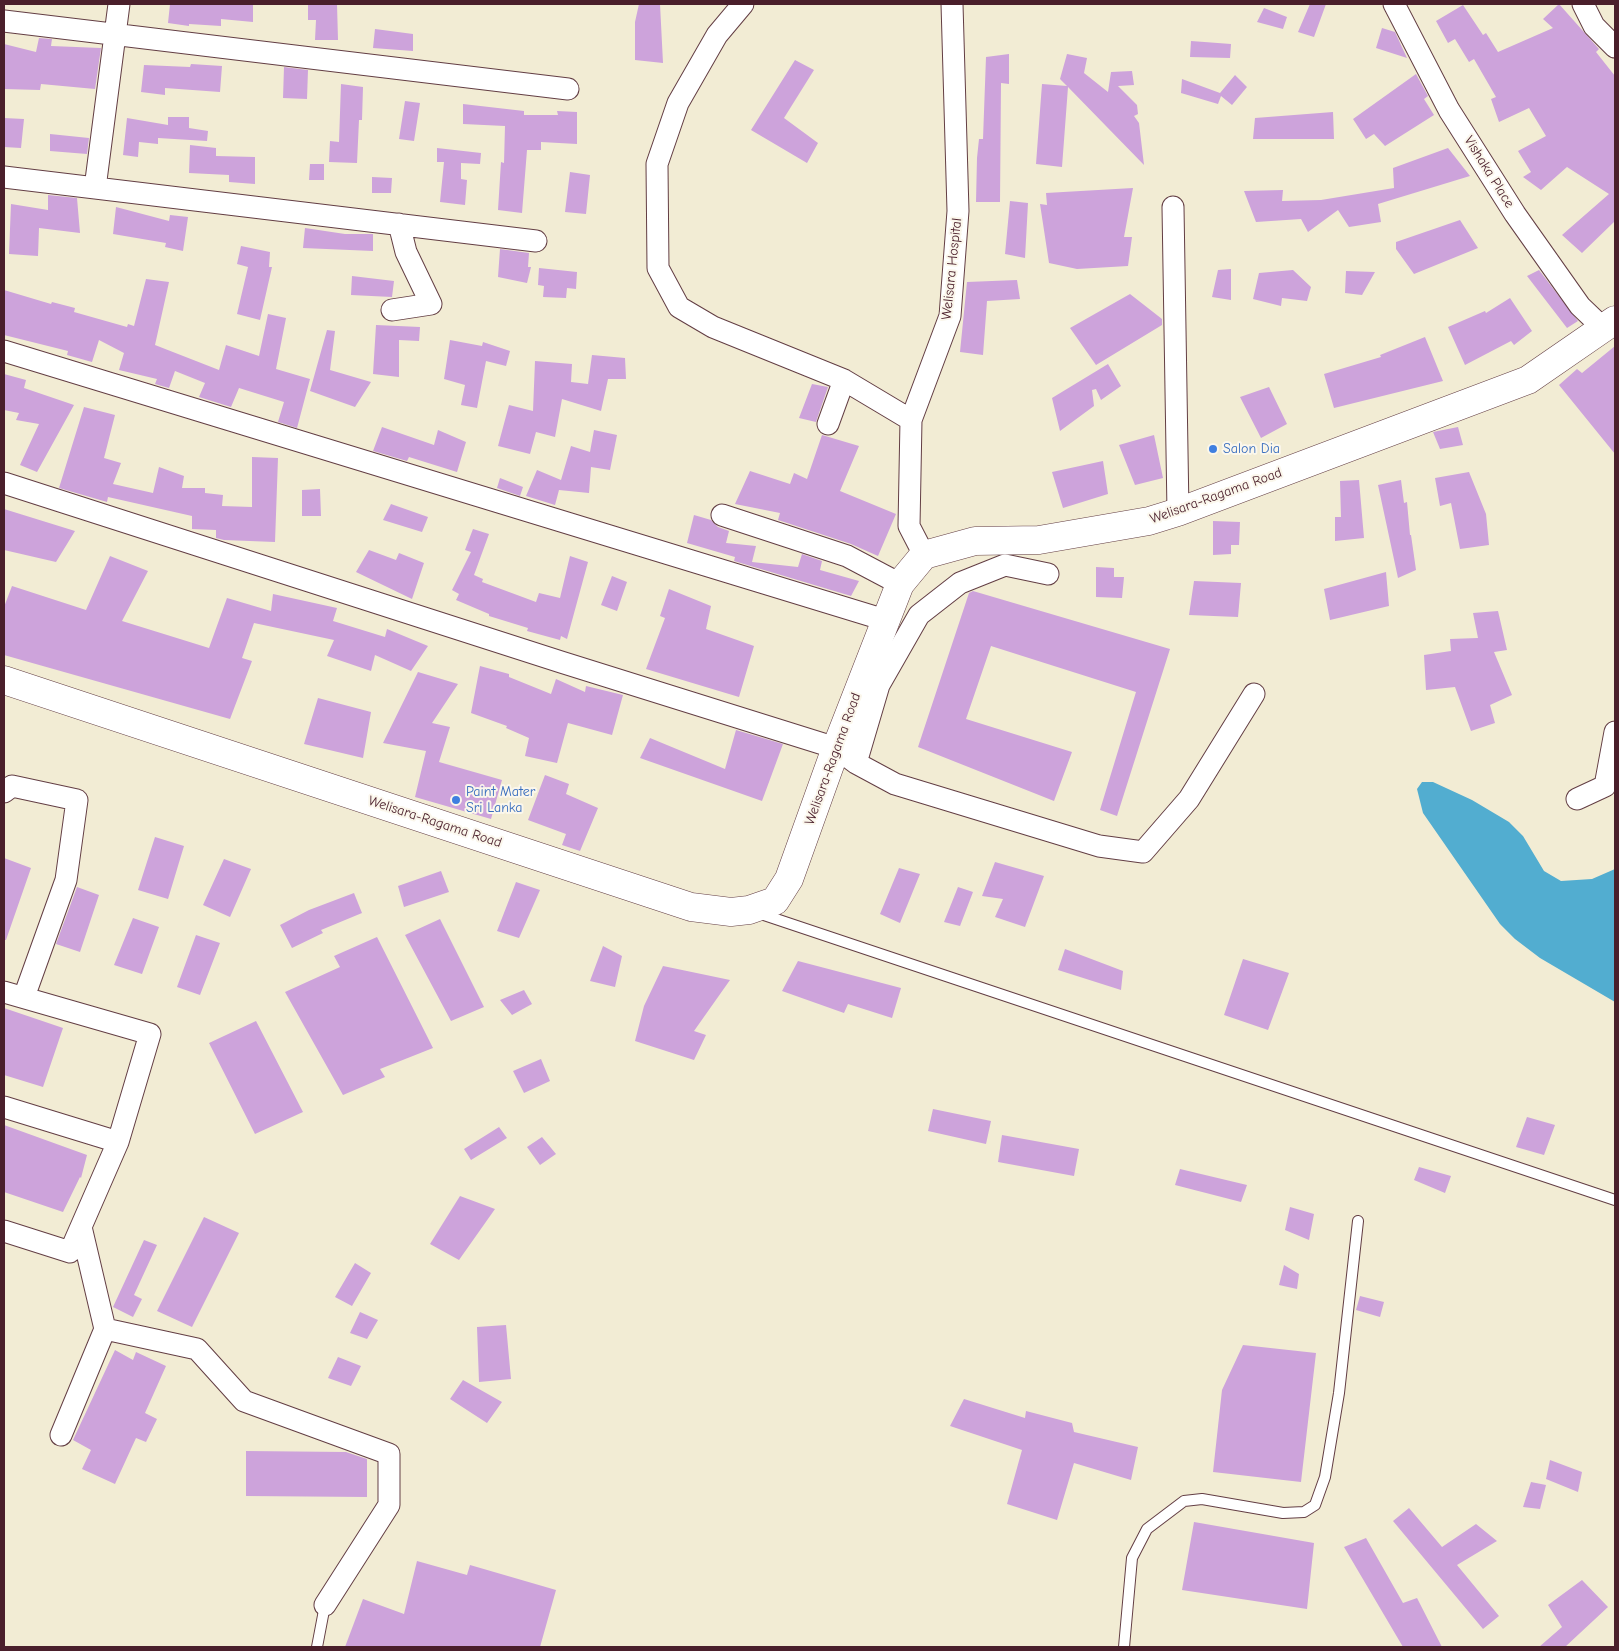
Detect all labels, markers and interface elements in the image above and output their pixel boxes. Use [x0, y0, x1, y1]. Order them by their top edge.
street label: Vishaka Place [1460, 133, 1518, 211]
street label: Welisara Hospital [938, 217, 966, 321]
place label: Salon Dia [1223, 441, 1280, 457]
marker: Salon Dia [1207, 443, 1219, 455]
street label: Welisara-Ragama Road [1148, 464, 1284, 528]
street label: Welisara-Ragama Road [801, 691, 865, 827]
place label: Paint Mater Sri Lanka [466, 784, 535, 816]
street label: Welisara-Ragama Road [366, 792, 504, 852]
marker: Paint Mater Sri Lanka [450, 794, 462, 806]

